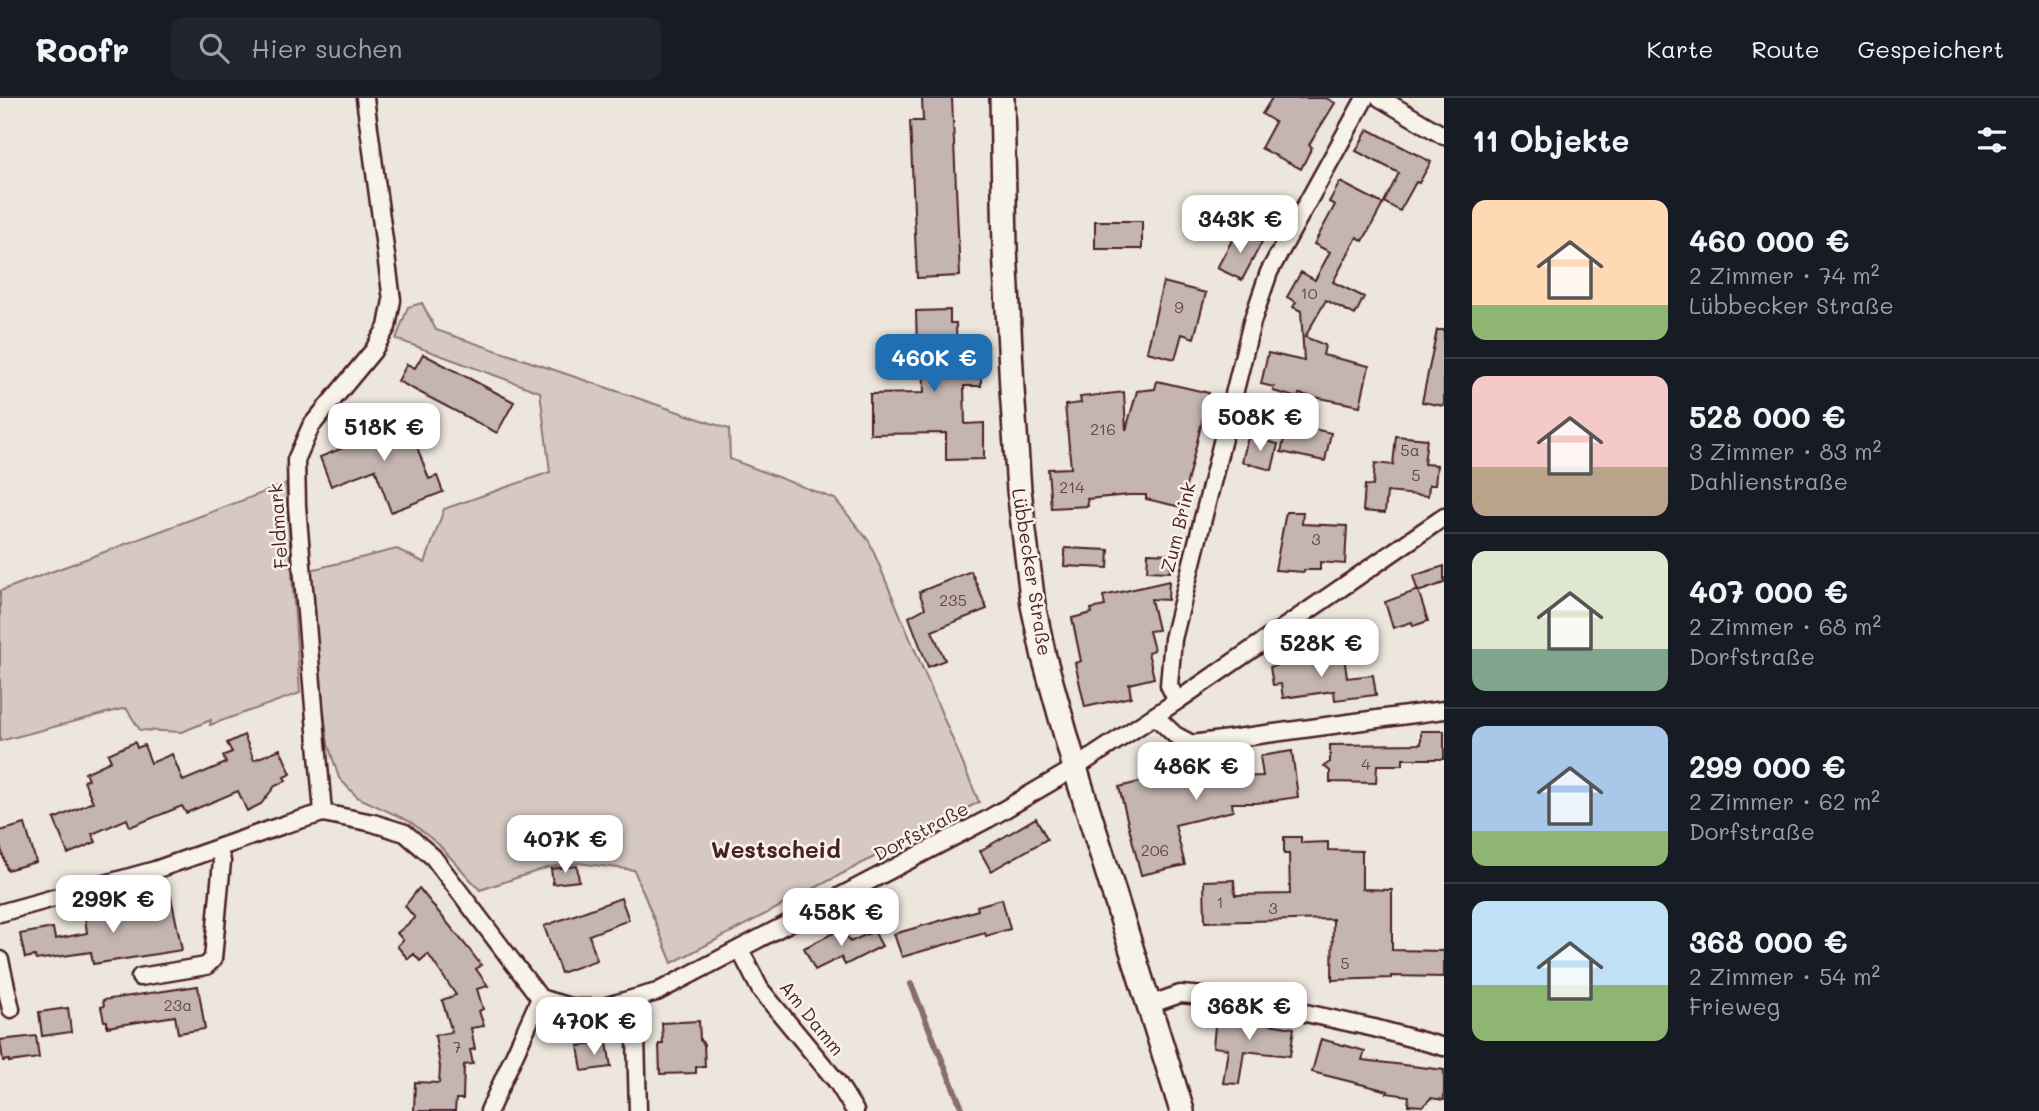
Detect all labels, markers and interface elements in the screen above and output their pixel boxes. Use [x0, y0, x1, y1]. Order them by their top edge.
search box [171, 17, 661, 80]
text: Roofr [35, 27, 129, 70]
icon: search [195, 29, 233, 67]
text: Hier suchen [251, 31, 403, 65]
text: Karte [1646, 33, 1713, 64]
text: Route [1751, 33, 1820, 64]
text: Gespeichert [1858, 33, 2004, 64]
text: 11 Objekte [1472, 120, 1629, 160]
icon: filters [1973, 121, 2011, 159]
pin: 343K € [1183, 195, 1297, 255]
text: 343K € [1198, 203, 1282, 233]
text: 460 000 € [1689, 220, 1849, 260]
icon: home [1528, 228, 1612, 312]
text: 2 Zimmer · 74 m² [1689, 260, 1880, 290]
house number: 10 [1300, 282, 1318, 303]
text: Lübbecker Straße [1689, 290, 1894, 320]
house number: 9 [1174, 296, 1184, 317]
pin: 460K € [877, 334, 991, 394]
text: 460K € [891, 342, 977, 372]
pin: 508K € [1203, 394, 1317, 453]
text: 528 000 € [1689, 396, 1846, 436]
text: 508K € [1218, 401, 1302, 431]
pin: 518K € [327, 404, 441, 463]
icon: home [1528, 404, 1612, 488]
text: 518K € [344, 411, 424, 441]
house number: 216 [1090, 418, 1116, 439]
text: 3 Zimmer · 83 m² [1689, 436, 1881, 466]
house number: 5a [1400, 439, 1420, 460]
house number: 5 [1411, 464, 1421, 485]
text: Dahlienstraße [1689, 466, 1848, 496]
house number: 214 [1059, 476, 1085, 497]
street label: Zum Brink [1154, 479, 1201, 575]
street label: Feldmark [262, 482, 293, 570]
street label: Lübbecker Straße [1007, 486, 1058, 657]
house number: 3 [1311, 528, 1321, 549]
text: 407 000 € [1689, 571, 1848, 611]
icon: home [1528, 579, 1612, 663]
house number: 235 [939, 589, 967, 610]
text: 2 Zimmer · 68 m² [1689, 611, 1881, 641]
pin: 528K € [1264, 620, 1378, 679]
text: 528K € [1280, 627, 1362, 657]
text: Dorfstraße [1689, 641, 1815, 671]
pin: 486K € [1139, 742, 1253, 802]
text: 299 000 € [1689, 746, 1846, 786]
text: 486K € [1154, 750, 1238, 780]
house number: 4 [1361, 753, 1371, 774]
icon: home [1528, 754, 1612, 838]
text: 2 Zimmer · 62 m² [1689, 786, 1880, 816]
street label: Dorfstraße [869, 795, 973, 866]
pin: 407K € [508, 816, 622, 875]
text: Dorfstraße [1689, 816, 1815, 846]
text: 407K € [523, 823, 607, 853]
district label: Westscheid [711, 834, 841, 864]
house number: 206 [1141, 839, 1169, 860]
pin: 299K € [56, 876, 170, 935]
text: 299K € [72, 883, 154, 913]
pin: 458K € [784, 888, 898, 948]
house number: 1 [1216, 891, 1224, 912]
text: 458K € [799, 896, 883, 926]
house number: 3 [1268, 897, 1278, 918]
text: 368 000 € [1689, 921, 1848, 961]
icon: home [1528, 929, 1612, 1013]
house number: 5 [1340, 952, 1350, 973]
text: 2 Zimmer · 54 m² [1689, 961, 1880, 991]
street label: Am Damm [774, 975, 850, 1060]
pin: 368K € [1192, 982, 1306, 1042]
text: 368K € [1207, 990, 1291, 1020]
text: Frieweg [1689, 991, 1780, 1021]
house number: 23a [164, 994, 192, 1015]
pin: 470K € [537, 998, 651, 1057]
text: 470K € [552, 1005, 636, 1035]
house number: 7 [453, 1036, 462, 1057]

